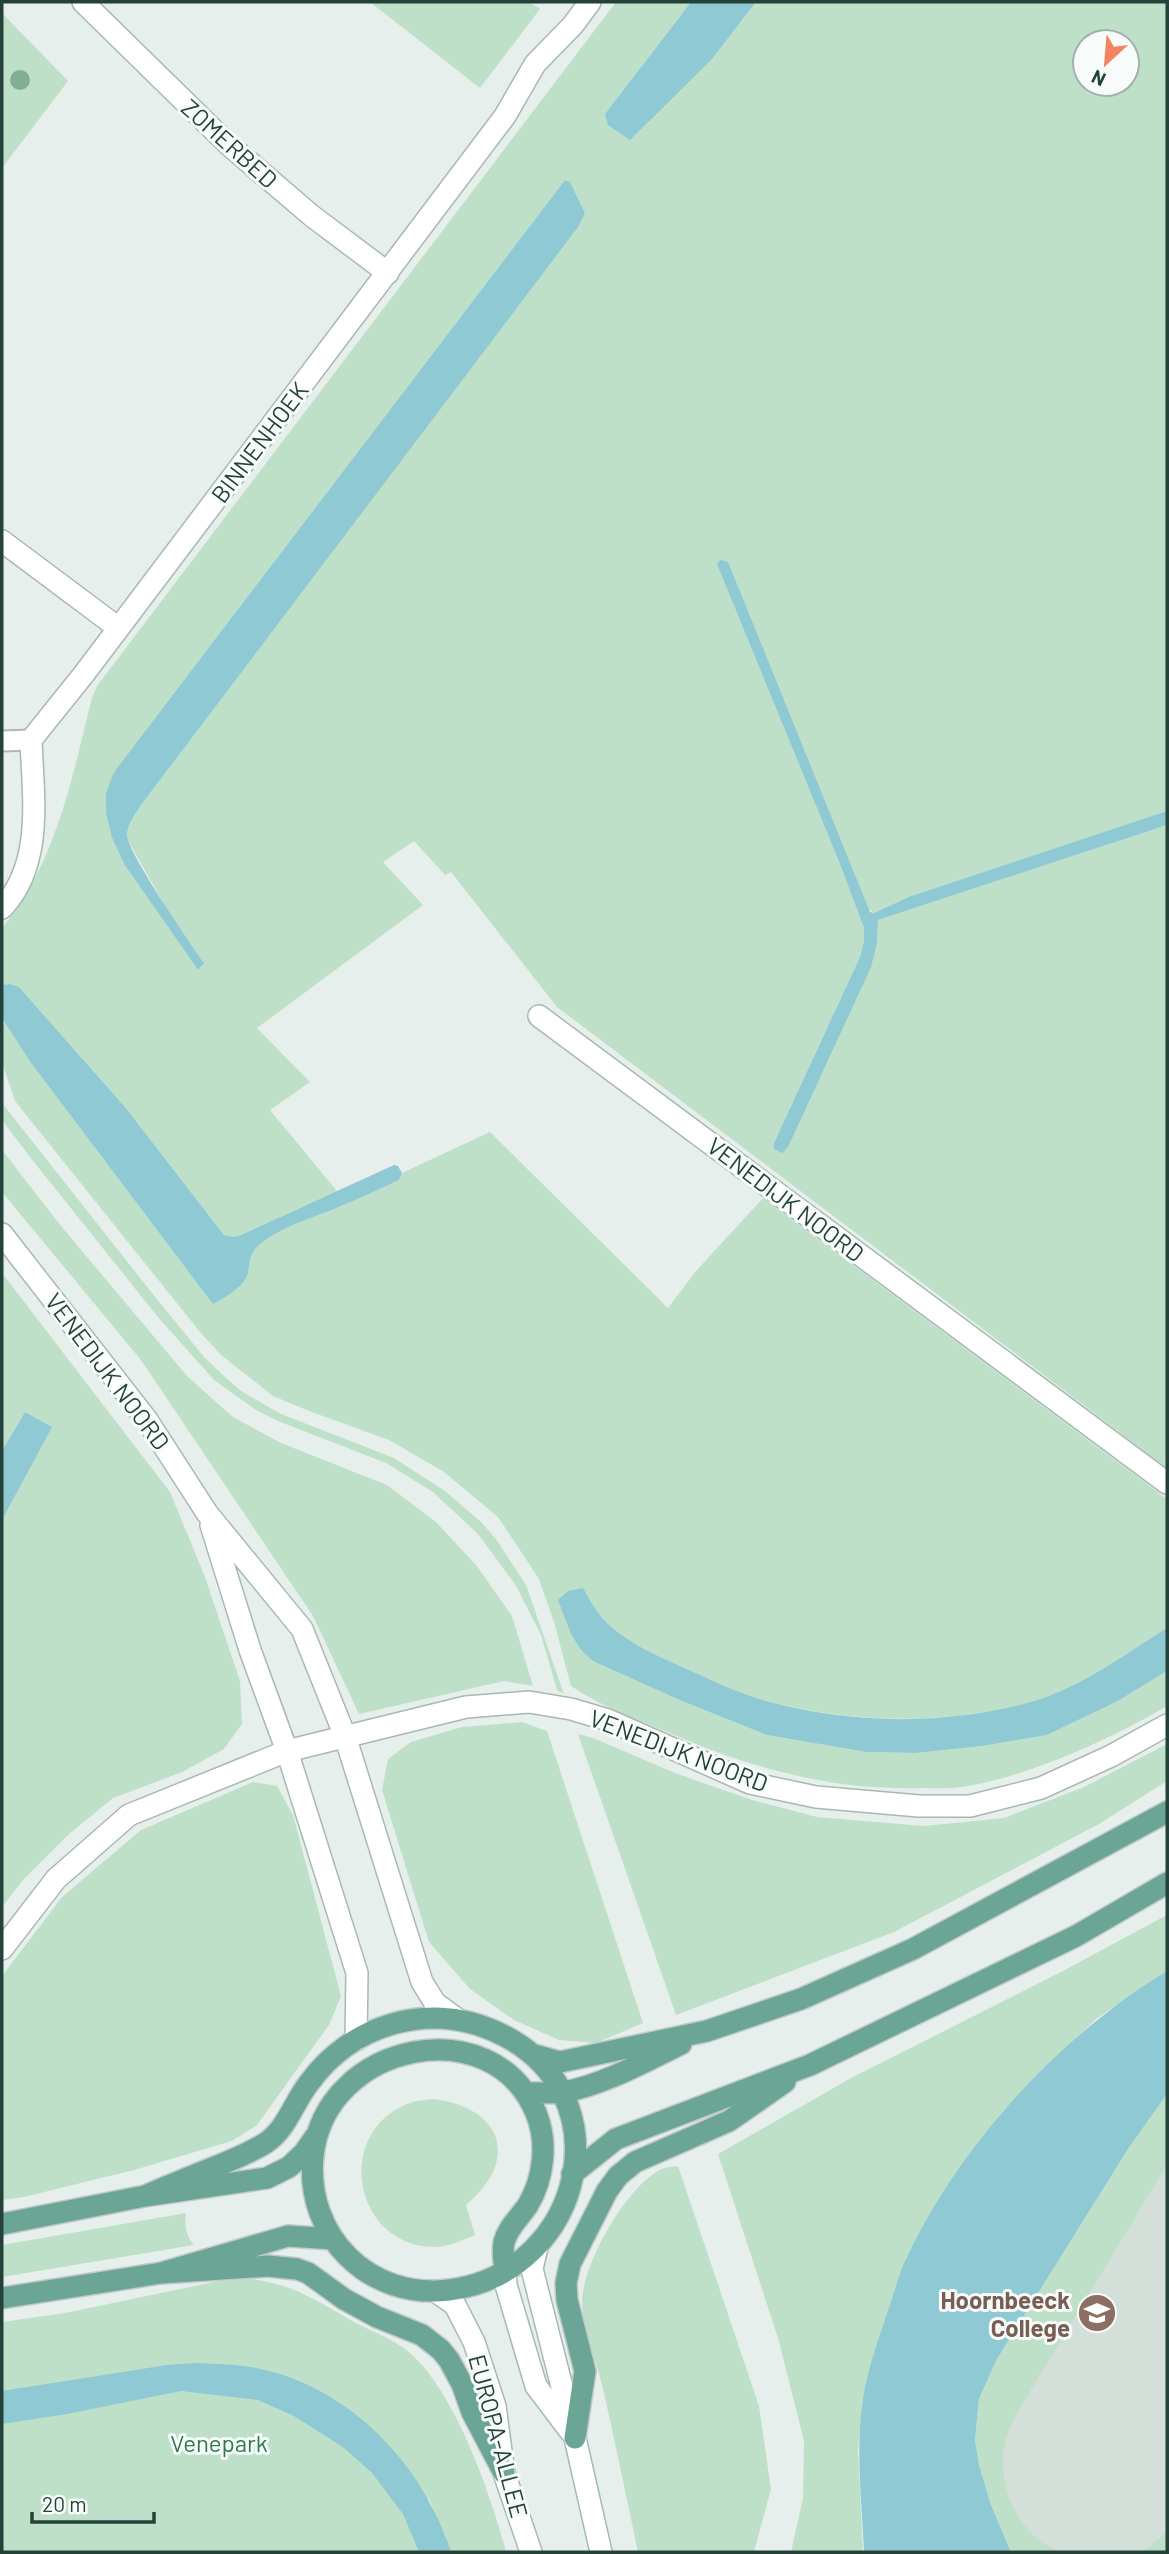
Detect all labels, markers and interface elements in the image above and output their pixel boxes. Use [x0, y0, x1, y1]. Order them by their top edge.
north arrow [1071, 28, 1141, 98]
text: N [1088, 66, 1109, 92]
street label: ZOMERBED [176, 92, 284, 194]
street label: BINNENHOEK [204, 376, 314, 508]
street label: VENEDIJK NOORD [702, 1131, 870, 1267]
street label: VENEDIJK NOORD [40, 1287, 176, 1455]
street label: VENEDIJK NOORD [586, 1703, 772, 1797]
place label: Hoornbeeck College [940, 2285, 1070, 2342]
school or university icon: Hoornbeeck College [1076, 2292, 1118, 2334]
street label: EUROPA-ALLEE [463, 2351, 535, 2521]
park label: Venepark [170, 2428, 268, 2457]
scale bar [32, 2480, 154, 2524]
text: 20 m [42, 2491, 87, 2516]

